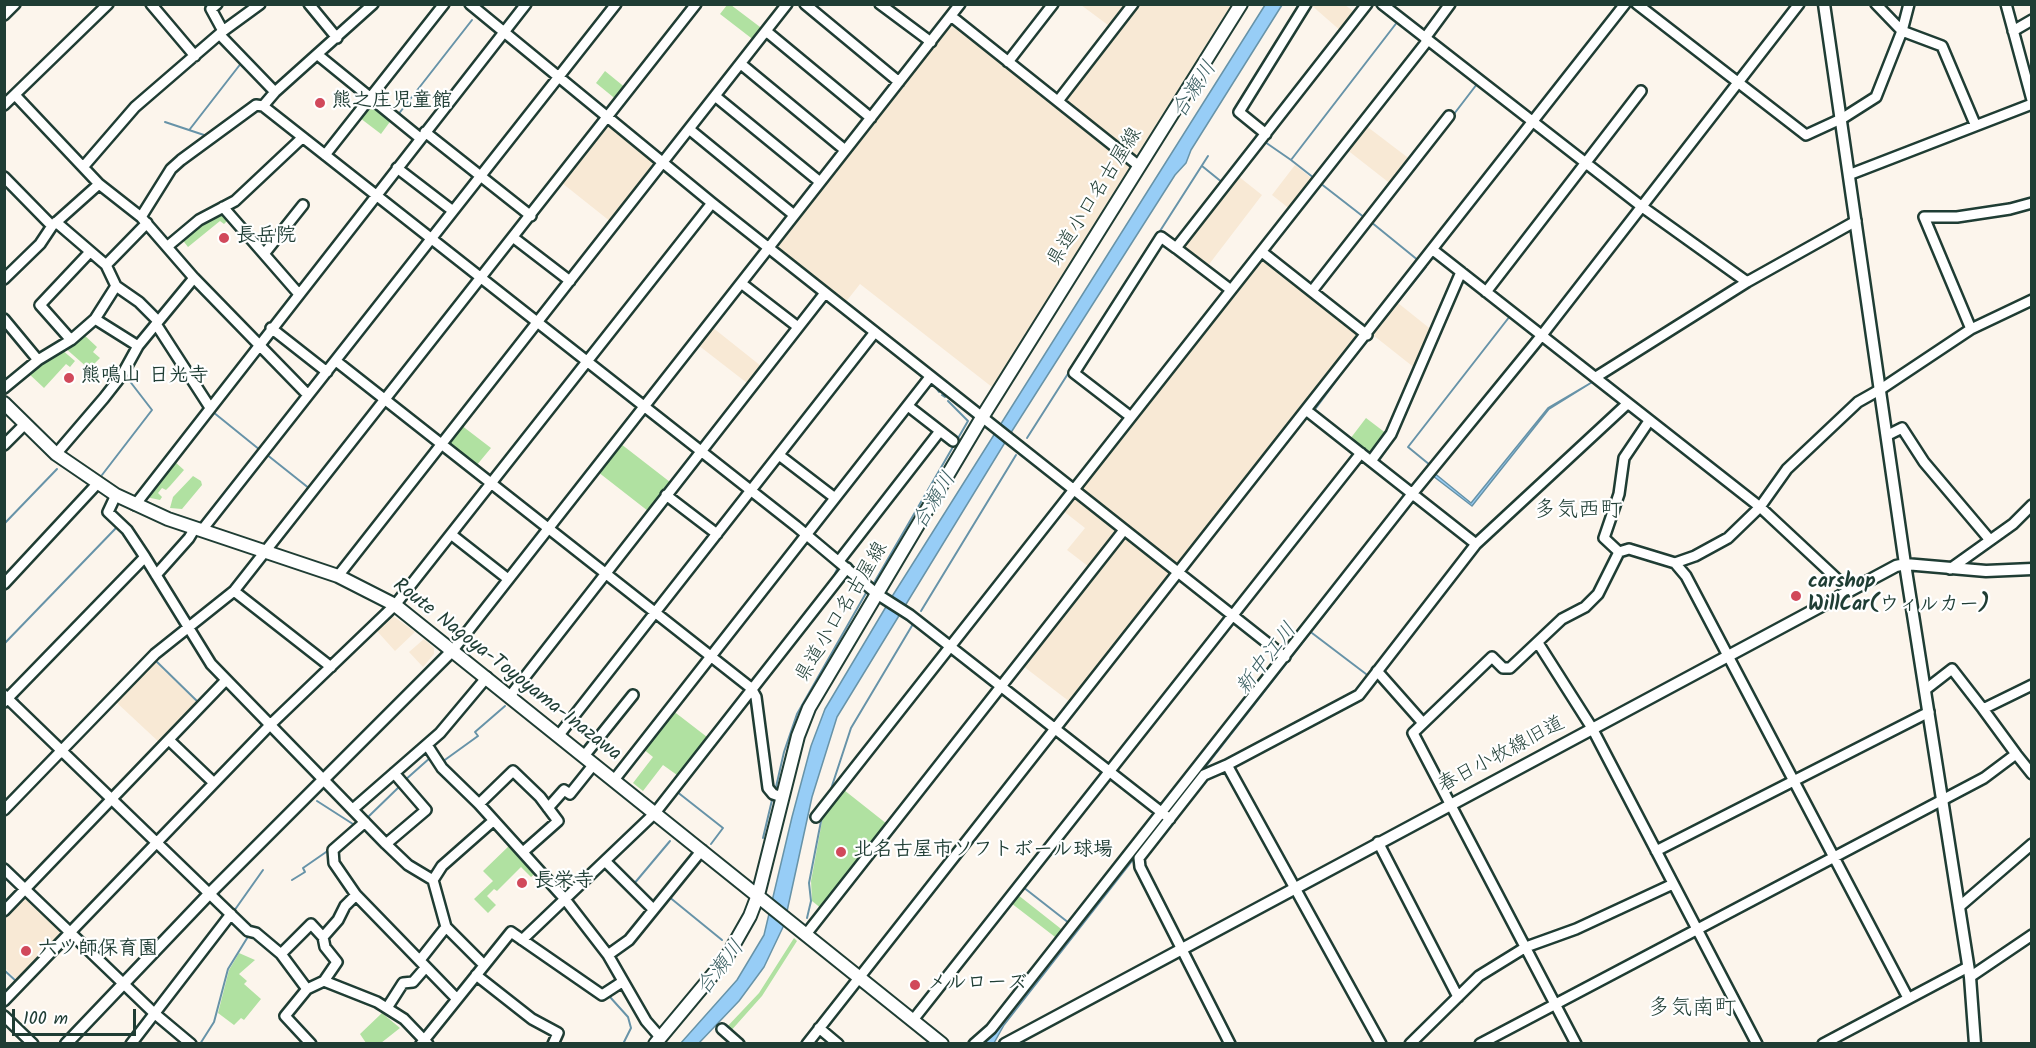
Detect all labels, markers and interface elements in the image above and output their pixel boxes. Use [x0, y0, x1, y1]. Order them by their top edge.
water label: 合瀬川 [1168, 58, 1224, 124]
place label: 熊之庄児童館 [332, 91, 452, 115]
marker: 熊之庄児童館 [313, 96, 327, 110]
street label: 県道小口名古屋線 [1043, 124, 1149, 272]
place label: 長岳院 [236, 226, 296, 250]
marker: 長岳院 [217, 231, 231, 245]
place label: 熊鳴山 日光寺 [81, 366, 209, 390]
marker: 熊鳴山 日光寺 [62, 371, 76, 385]
water label: 合瀬川 [909, 469, 963, 535]
district label: 多気西町 [1534, 499, 1622, 525]
street label: 県道小口名古屋線 [792, 538, 894, 688]
place label: carshop WillCar(ウィルカー) [1808, 572, 1989, 619]
street label: Route Nagoya-Toyoyama-Inazawa [387, 574, 625, 768]
marker: carshop WillCar(ウィルカー) [1789, 589, 1803, 603]
water label: 新中江川 [1232, 619, 1304, 701]
street label: 春日小牧線旧道 [1435, 713, 1569, 799]
place label: 北名古屋市ソフトボール球場 [853, 840, 1113, 864]
marker: 北名古屋市ソフトボール球場 [834, 845, 848, 859]
place label: 長栄寺 [534, 871, 594, 895]
marker: 長栄寺 [515, 876, 529, 890]
water label: 合瀬川 [693, 936, 751, 1002]
place label: 六ツ師保育園 [38, 939, 158, 963]
marker: 六ツ師保育園 [19, 944, 33, 958]
place label: メルローズ [927, 973, 1027, 997]
marker: メルローズ [908, 978, 922, 992]
scale bar [15, 997, 140, 1035]
district label: 多気南町 [1648, 997, 1736, 1023]
text: 100 m [23, 1005, 68, 1034]

